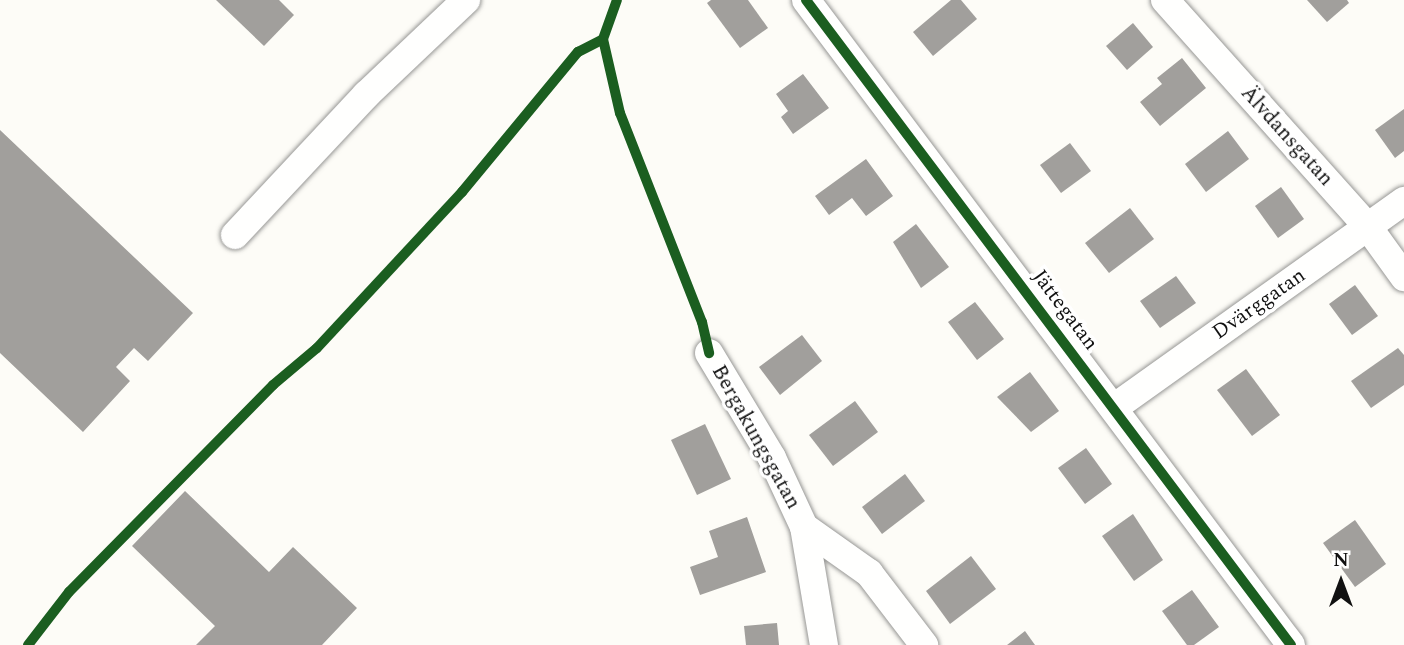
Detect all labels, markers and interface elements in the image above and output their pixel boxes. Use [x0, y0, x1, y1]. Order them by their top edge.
street label: Älvdansgatan [1235, 81, 1339, 191]
street label: Dvärggatan [1208, 263, 1310, 345]
street label: Jättegatan [1027, 265, 1103, 355]
street label: Bergakungsgatan [706, 361, 806, 513]
text: N [1333, 546, 1349, 575]
north arrow [1306, 547, 1376, 617]

